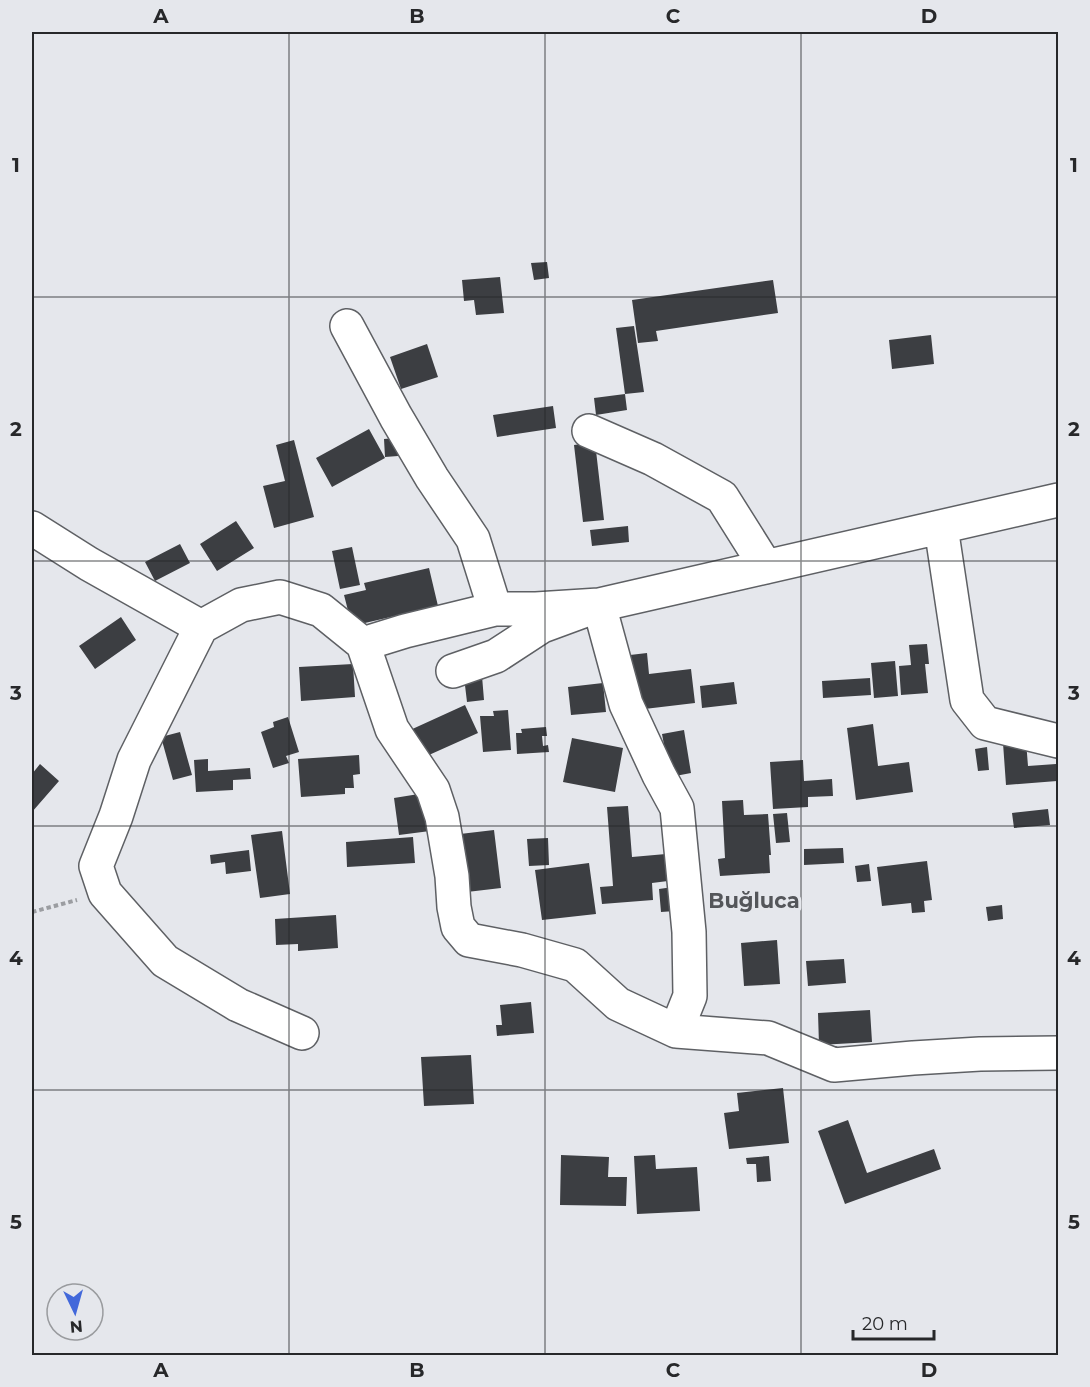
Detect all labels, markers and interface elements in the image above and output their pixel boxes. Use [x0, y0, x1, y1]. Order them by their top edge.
text: A [152, 4, 169, 28]
text: B [409, 4, 425, 28]
text: C [666, 4, 681, 28]
text: D [921, 4, 937, 28]
text: 1 [12, 153, 20, 177]
text: 1 [1070, 153, 1078, 177]
text: 2 [10, 417, 22, 441]
text: 2 [1068, 417, 1080, 441]
text: 3 [9, 681, 22, 705]
text: 3 [1067, 681, 1080, 705]
district label: Buğluca [708, 888, 800, 913]
text: 4 [9, 946, 23, 970]
text: 4 [1067, 946, 1081, 970]
text: 5 [10, 1210, 22, 1234]
text: 5 [1068, 1210, 1080, 1234]
north arrow [45, 1282, 105, 1342]
scale bar [853, 1303, 934, 1341]
text: 20 m [862, 1313, 908, 1335]
text: N [69, 1316, 84, 1336]
text: A [152, 1358, 169, 1382]
text: B [409, 1358, 425, 1382]
text: C [666, 1358, 681, 1382]
text: D [921, 1358, 937, 1382]

